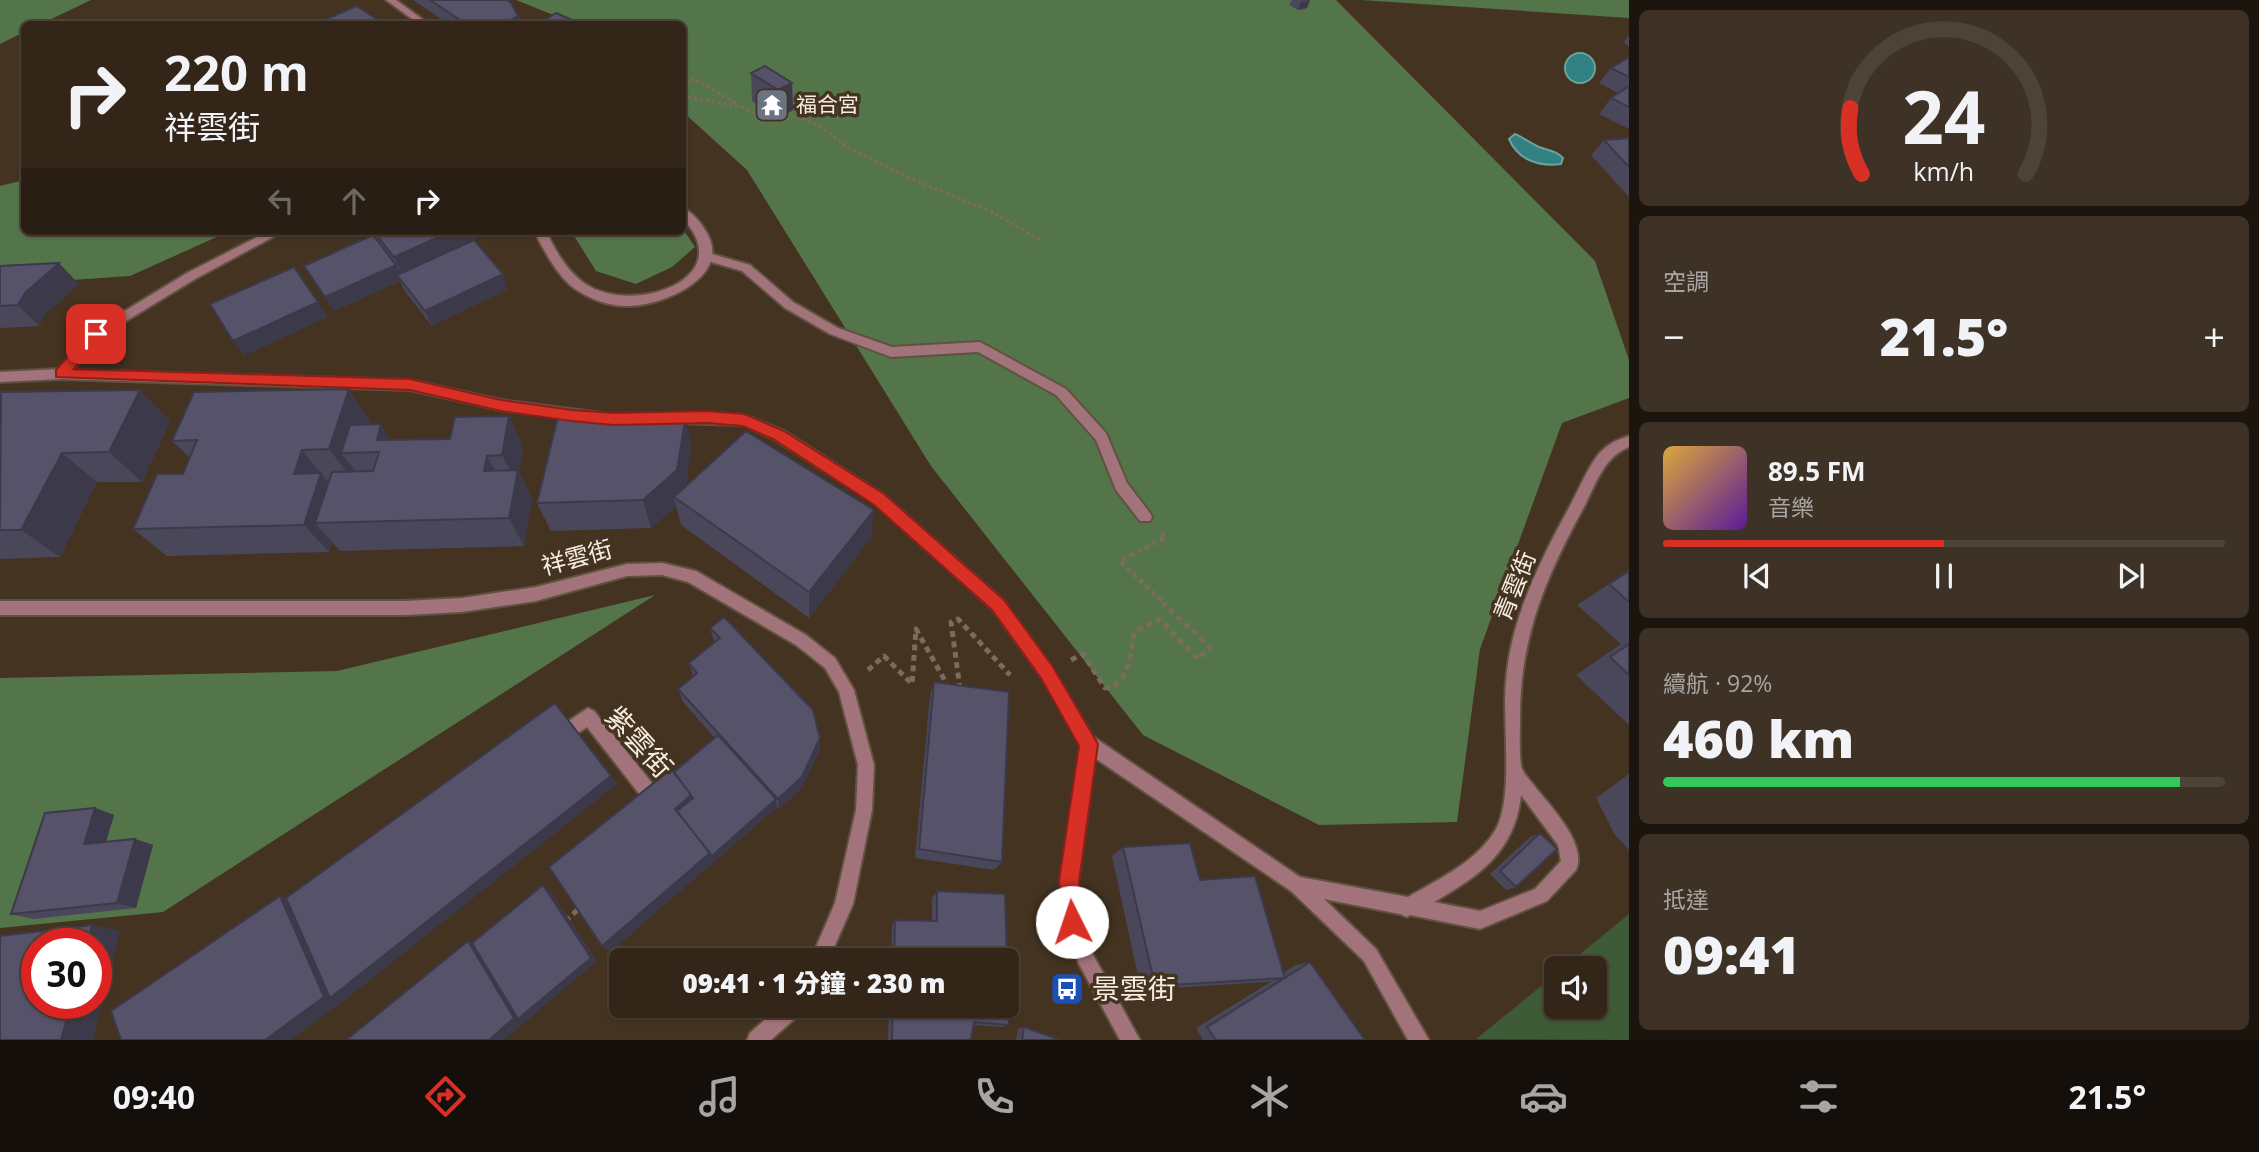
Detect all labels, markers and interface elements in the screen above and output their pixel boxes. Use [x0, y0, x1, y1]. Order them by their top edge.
text: 220 m [164, 39, 309, 105]
icon: right [49, 49, 140, 140]
text: 24 [1902, 66, 1986, 165]
temple icon: 福合宮 [753, 86, 791, 124]
place label: 福合宮 [796, 90, 859, 118]
text: 祥雲街 [164, 105, 260, 148]
text: km/h [1914, 154, 1974, 188]
icon: left [262, 182, 300, 220]
icon: ahead [335, 182, 373, 220]
icon: right [408, 182, 446, 220]
text: 空調 [1663, 265, 1709, 297]
text: 21.5° [1880, 300, 2008, 371]
pin [66, 304, 126, 364]
text: − [1663, 310, 1685, 362]
text: + [2203, 310, 2225, 362]
icon: arrive [77, 315, 115, 353]
text: 89.5 FM [1768, 453, 1866, 489]
text: 音樂 [1768, 491, 1814, 523]
street label: 祥雲街 [538, 531, 616, 582]
street label: 青雲街 [1485, 546, 1542, 625]
icon: previous [1738, 557, 1776, 595]
icon: pause [1925, 557, 1963, 595]
icon: next [2112, 557, 2150, 595]
text: 續航 · 92% [1663, 667, 1772, 699]
street label: 紫雲街 [598, 697, 682, 785]
text: 460 km [1663, 702, 1854, 773]
text: 抵達 [1663, 883, 1709, 915]
position arrow [1035, 885, 1109, 959]
text: 09:41 [1663, 918, 1800, 989]
speed limit sign: 30 [21, 928, 112, 1019]
map controls [1544, 956, 1607, 1019]
button: sound [1544, 956, 1607, 1019]
text: 09:41 · 1 分鐘 · 230 m [683, 965, 945, 1001]
place label: 景雲街 [1092, 969, 1176, 1007]
bus stop icon: 景雲街 [1048, 970, 1086, 1008]
icon: directions [421, 1072, 470, 1121]
icon: music [695, 1072, 744, 1121]
icon: phone [970, 1072, 1019, 1121]
icon: climate [1245, 1072, 1294, 1121]
icon: car [1519, 1072, 1568, 1121]
icon: filters [1794, 1072, 1843, 1121]
text: 09:40 [113, 1075, 195, 1118]
text: 21.5° [2068, 1075, 2146, 1118]

